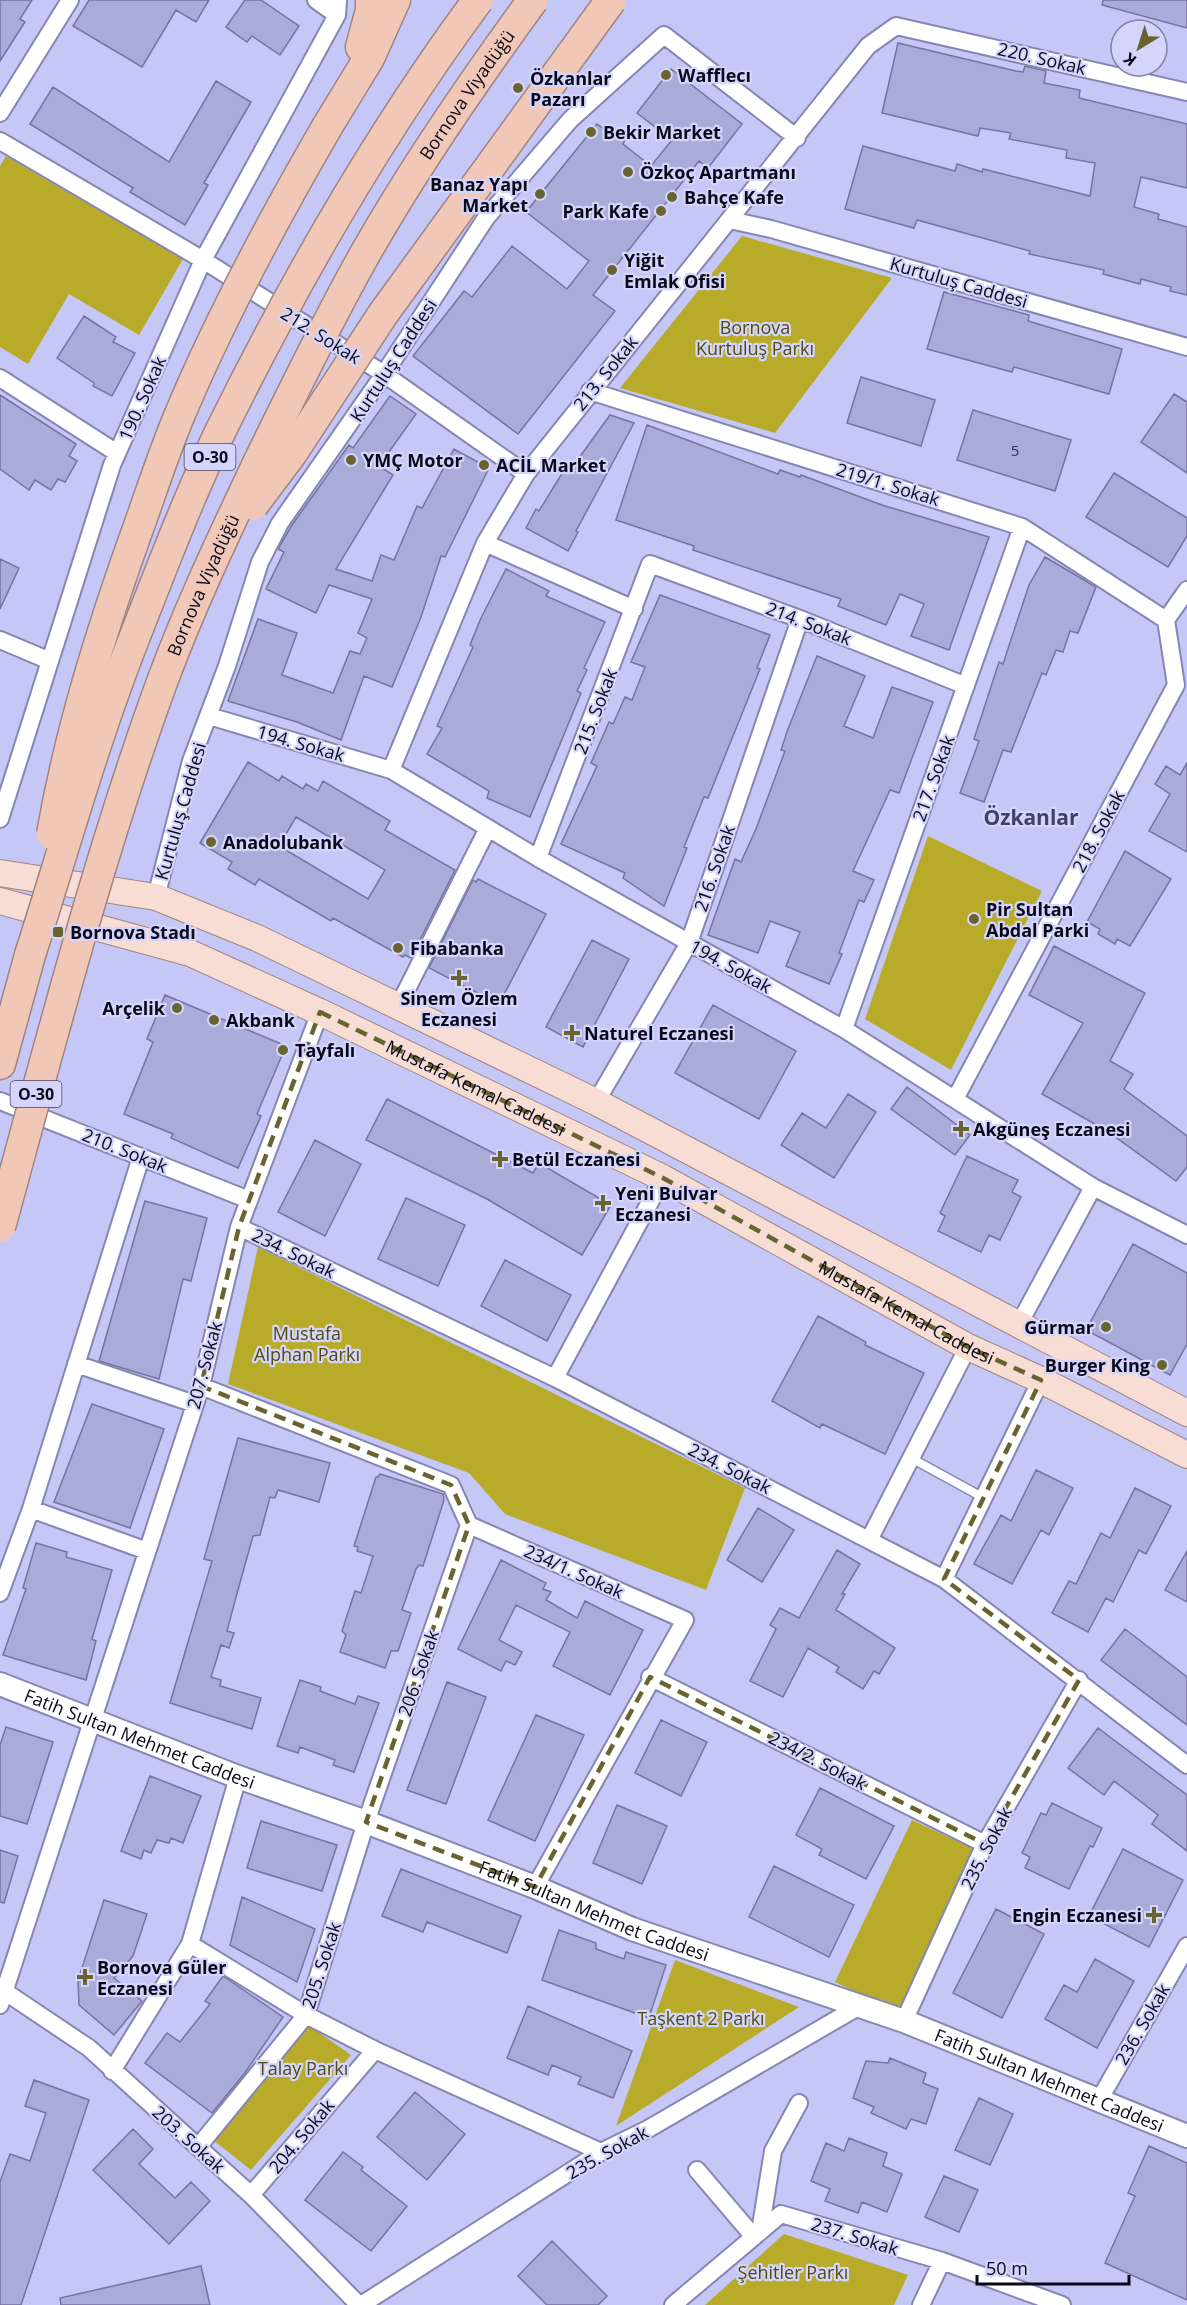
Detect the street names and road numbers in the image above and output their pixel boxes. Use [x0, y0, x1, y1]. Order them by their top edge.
street label: Bornova Viyadüğü [414, 25, 520, 164]
street label: 220. Sokak [995, 36, 1089, 80]
street label: Kurtuluş Caddesi [887, 251, 1031, 313]
street label: Kurtuluş Caddesi [344, 294, 442, 426]
street label: 212. Sokak [277, 301, 366, 369]
street label: 213. Sokak [567, 330, 643, 415]
street label: 190. Sokak [113, 352, 171, 444]
road number: O-30 [184, 444, 236, 470]
street label: 219/1. Sokak [833, 457, 943, 511]
street label: Bornova Viyadüğü [161, 510, 244, 659]
street label: 214. Sokak [763, 596, 856, 651]
street label: 215. Sokak [568, 664, 623, 757]
street label: 194. Sokak [254, 719, 348, 767]
street label: 217. Sokak [906, 731, 960, 824]
street label: Kurtuluş Caddesi [149, 739, 211, 883]
street label: 218. Sokak [1066, 785, 1130, 876]
street label: 216. Sokak [688, 821, 740, 914]
street label: 194. Sokak [686, 934, 777, 999]
street label: Mustafa Kemal Caddesi [382, 1034, 570, 1141]
road number: O-30 [10, 1081, 62, 1107]
street label: 210. Sokak [79, 1122, 172, 1178]
street label: 234. Sokak [248, 1223, 340, 1284]
street label: Mustafa Kemal Caddesi [814, 1255, 998, 1369]
street label: 207. Sokak [181, 1318, 227, 1412]
street label: 234. Sokak [684, 1437, 776, 1499]
street label: 234/1. Sokak [520, 1538, 628, 1604]
street label: 206. Sokak [392, 1626, 444, 1719]
street label: Fatih Sultan Mehmet Caddesi [21, 1683, 258, 1794]
street label: 234/2. Sokak [765, 1725, 872, 1795]
street label: 235. Sokak [955, 1802, 1017, 1894]
street label: Fatih Sultan Mehmet Caddesi [476, 1855, 712, 1966]
street label: 205. Sokak [296, 1918, 346, 2011]
street label: 236. Sokak [1109, 1979, 1175, 2069]
street label: Fatih Sultan Mehmet Caddesi [931, 2023, 1168, 2137]
street label: 204. Sokak [263, 2093, 339, 2178]
street label: 203. Sokak [148, 2100, 231, 2178]
street label: 235. Sokak [562, 2119, 653, 2184]
street label: 237. Sokak [809, 2211, 902, 2261]

